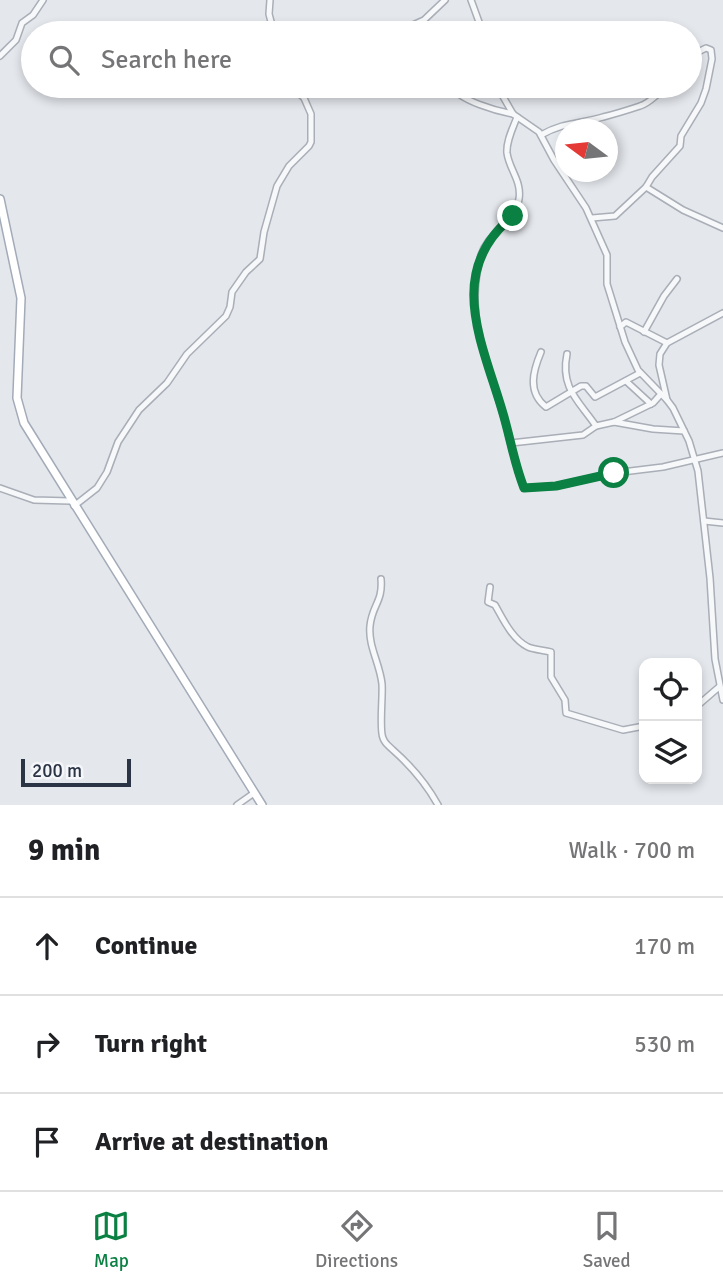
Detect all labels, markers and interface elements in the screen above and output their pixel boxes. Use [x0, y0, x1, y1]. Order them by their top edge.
search box [21, 21, 702, 98]
icon: search [45, 41, 83, 79]
text: Search here [101, 44, 232, 76]
north arrow [555, 119, 618, 182]
route end [497, 200, 528, 231]
route start [598, 457, 629, 488]
map controls [639, 658, 702, 784]
button: locate [639, 658, 702, 721]
button: layers [639, 721, 702, 784]
scale bar [21, 756, 131, 788]
text: 200 m [32, 759, 82, 783]
text: 9 min [28, 832, 100, 869]
text: Walk · 700 m [569, 836, 695, 865]
icon: ahead [28, 927, 66, 965]
text: Continue [95, 930, 197, 962]
text: 170 m [634, 932, 695, 961]
icon: right [28, 1025, 66, 1063]
text: Turn right [95, 1028, 207, 1060]
text: 530 m [634, 1030, 695, 1059]
icon: arrive [28, 1123, 66, 1161]
text: Arrive at destination [95, 1126, 328, 1158]
tab: Map [92, 1207, 130, 1273]
tab: Directions [315, 1207, 398, 1273]
tab: Saved [583, 1207, 631, 1273]

